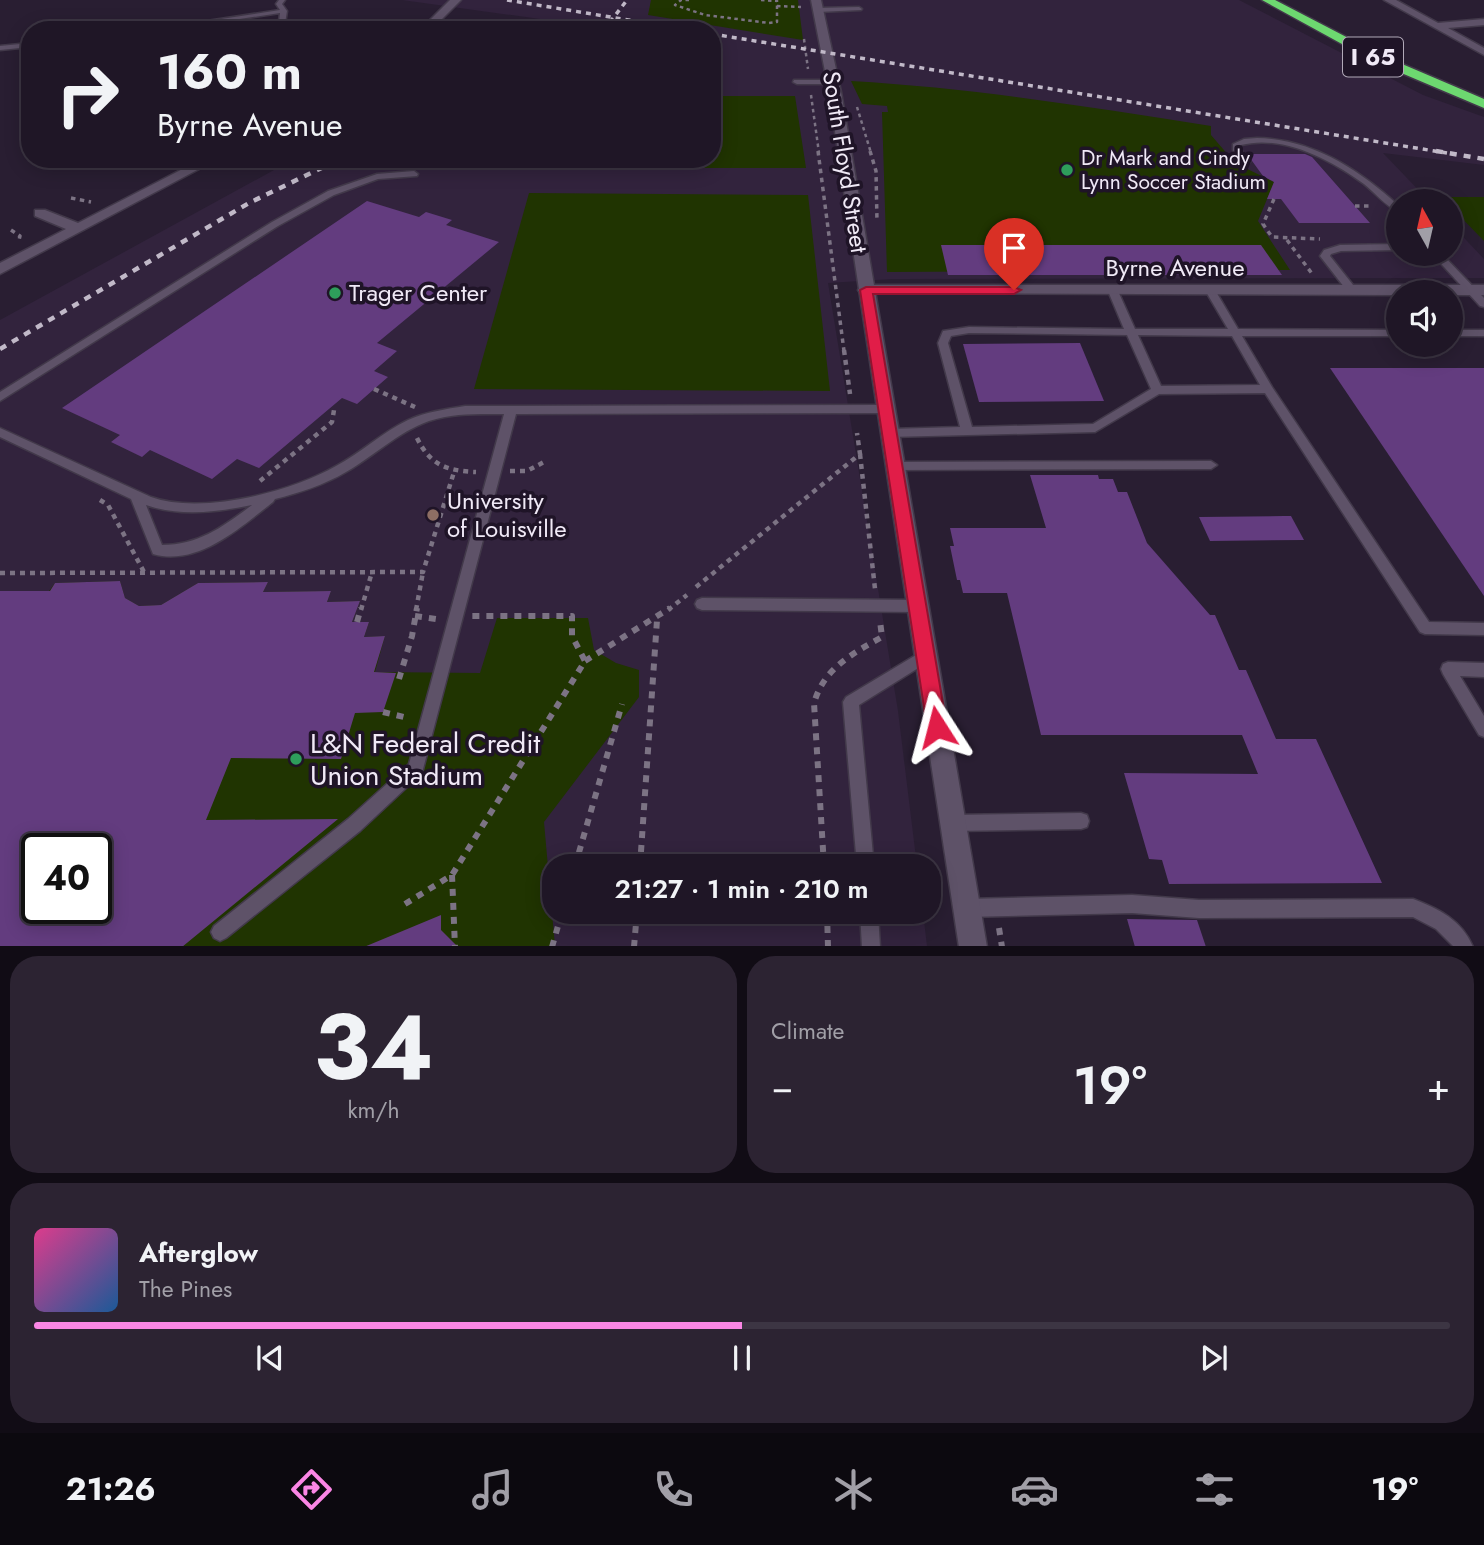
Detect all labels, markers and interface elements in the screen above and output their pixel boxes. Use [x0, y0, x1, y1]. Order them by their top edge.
text: 160 m [157, 37, 302, 107]
road number: I 65 [1343, 38, 1403, 76]
icon: right [42, 49, 133, 140]
street label: South Floyd Street [814, 69, 877, 255]
text: Byrne Avenue [157, 102, 342, 148]
place label: Dr Mark and Cindy Lynn Soccer Stadium [1081, 143, 1266, 197]
marker: Dr Mark and Cindy Lynn Soccer Stadium [1059, 162, 1075, 178]
north arrow [1386, 189, 1463, 266]
map controls [1386, 189, 1463, 357]
pin [984, 218, 1044, 290]
icon: arrive [995, 229, 1033, 267]
street label: Byrne Avenue [1105, 250, 1245, 285]
place label: Trager Center [349, 275, 488, 310]
button: sound [1386, 280, 1463, 357]
marker: Trager Center [327, 285, 343, 301]
place label: University of Louisville [447, 483, 567, 546]
marker: University of Louisville [425, 507, 441, 523]
position arrow [900, 690, 974, 764]
place label: L&N Federal Credit Union Stadium [310, 723, 540, 796]
marker: L&N Federal Credit Union Stadium [288, 751, 304, 767]
speed limit sign: 40 [21, 833, 112, 924]
text: 21:27 · 1 min · 210 m [614, 870, 869, 908]
text: 34 [313, 982, 434, 1113]
text: Climate [771, 1014, 844, 1048]
text: 19° [1073, 1048, 1147, 1124]
text: − [771, 1059, 793, 1114]
text: + [1427, 1059, 1450, 1114]
text: km/h [348, 1093, 399, 1127]
text: Afterglow [139, 1234, 258, 1272]
text: The Pines [139, 1272, 232, 1306]
icon: previous [251, 1339, 289, 1377]
icon: pause [723, 1339, 761, 1377]
icon: next [1195, 1339, 1233, 1377]
icon: directions [287, 1465, 336, 1514]
icon: music [468, 1465, 517, 1514]
icon: phone [649, 1465, 698, 1514]
icon: climate [829, 1465, 878, 1514]
icon: car [1010, 1465, 1059, 1514]
icon: filters [1190, 1465, 1239, 1514]
text: 21:26 [66, 1466, 156, 1512]
text: 19° [1371, 1466, 1418, 1512]

